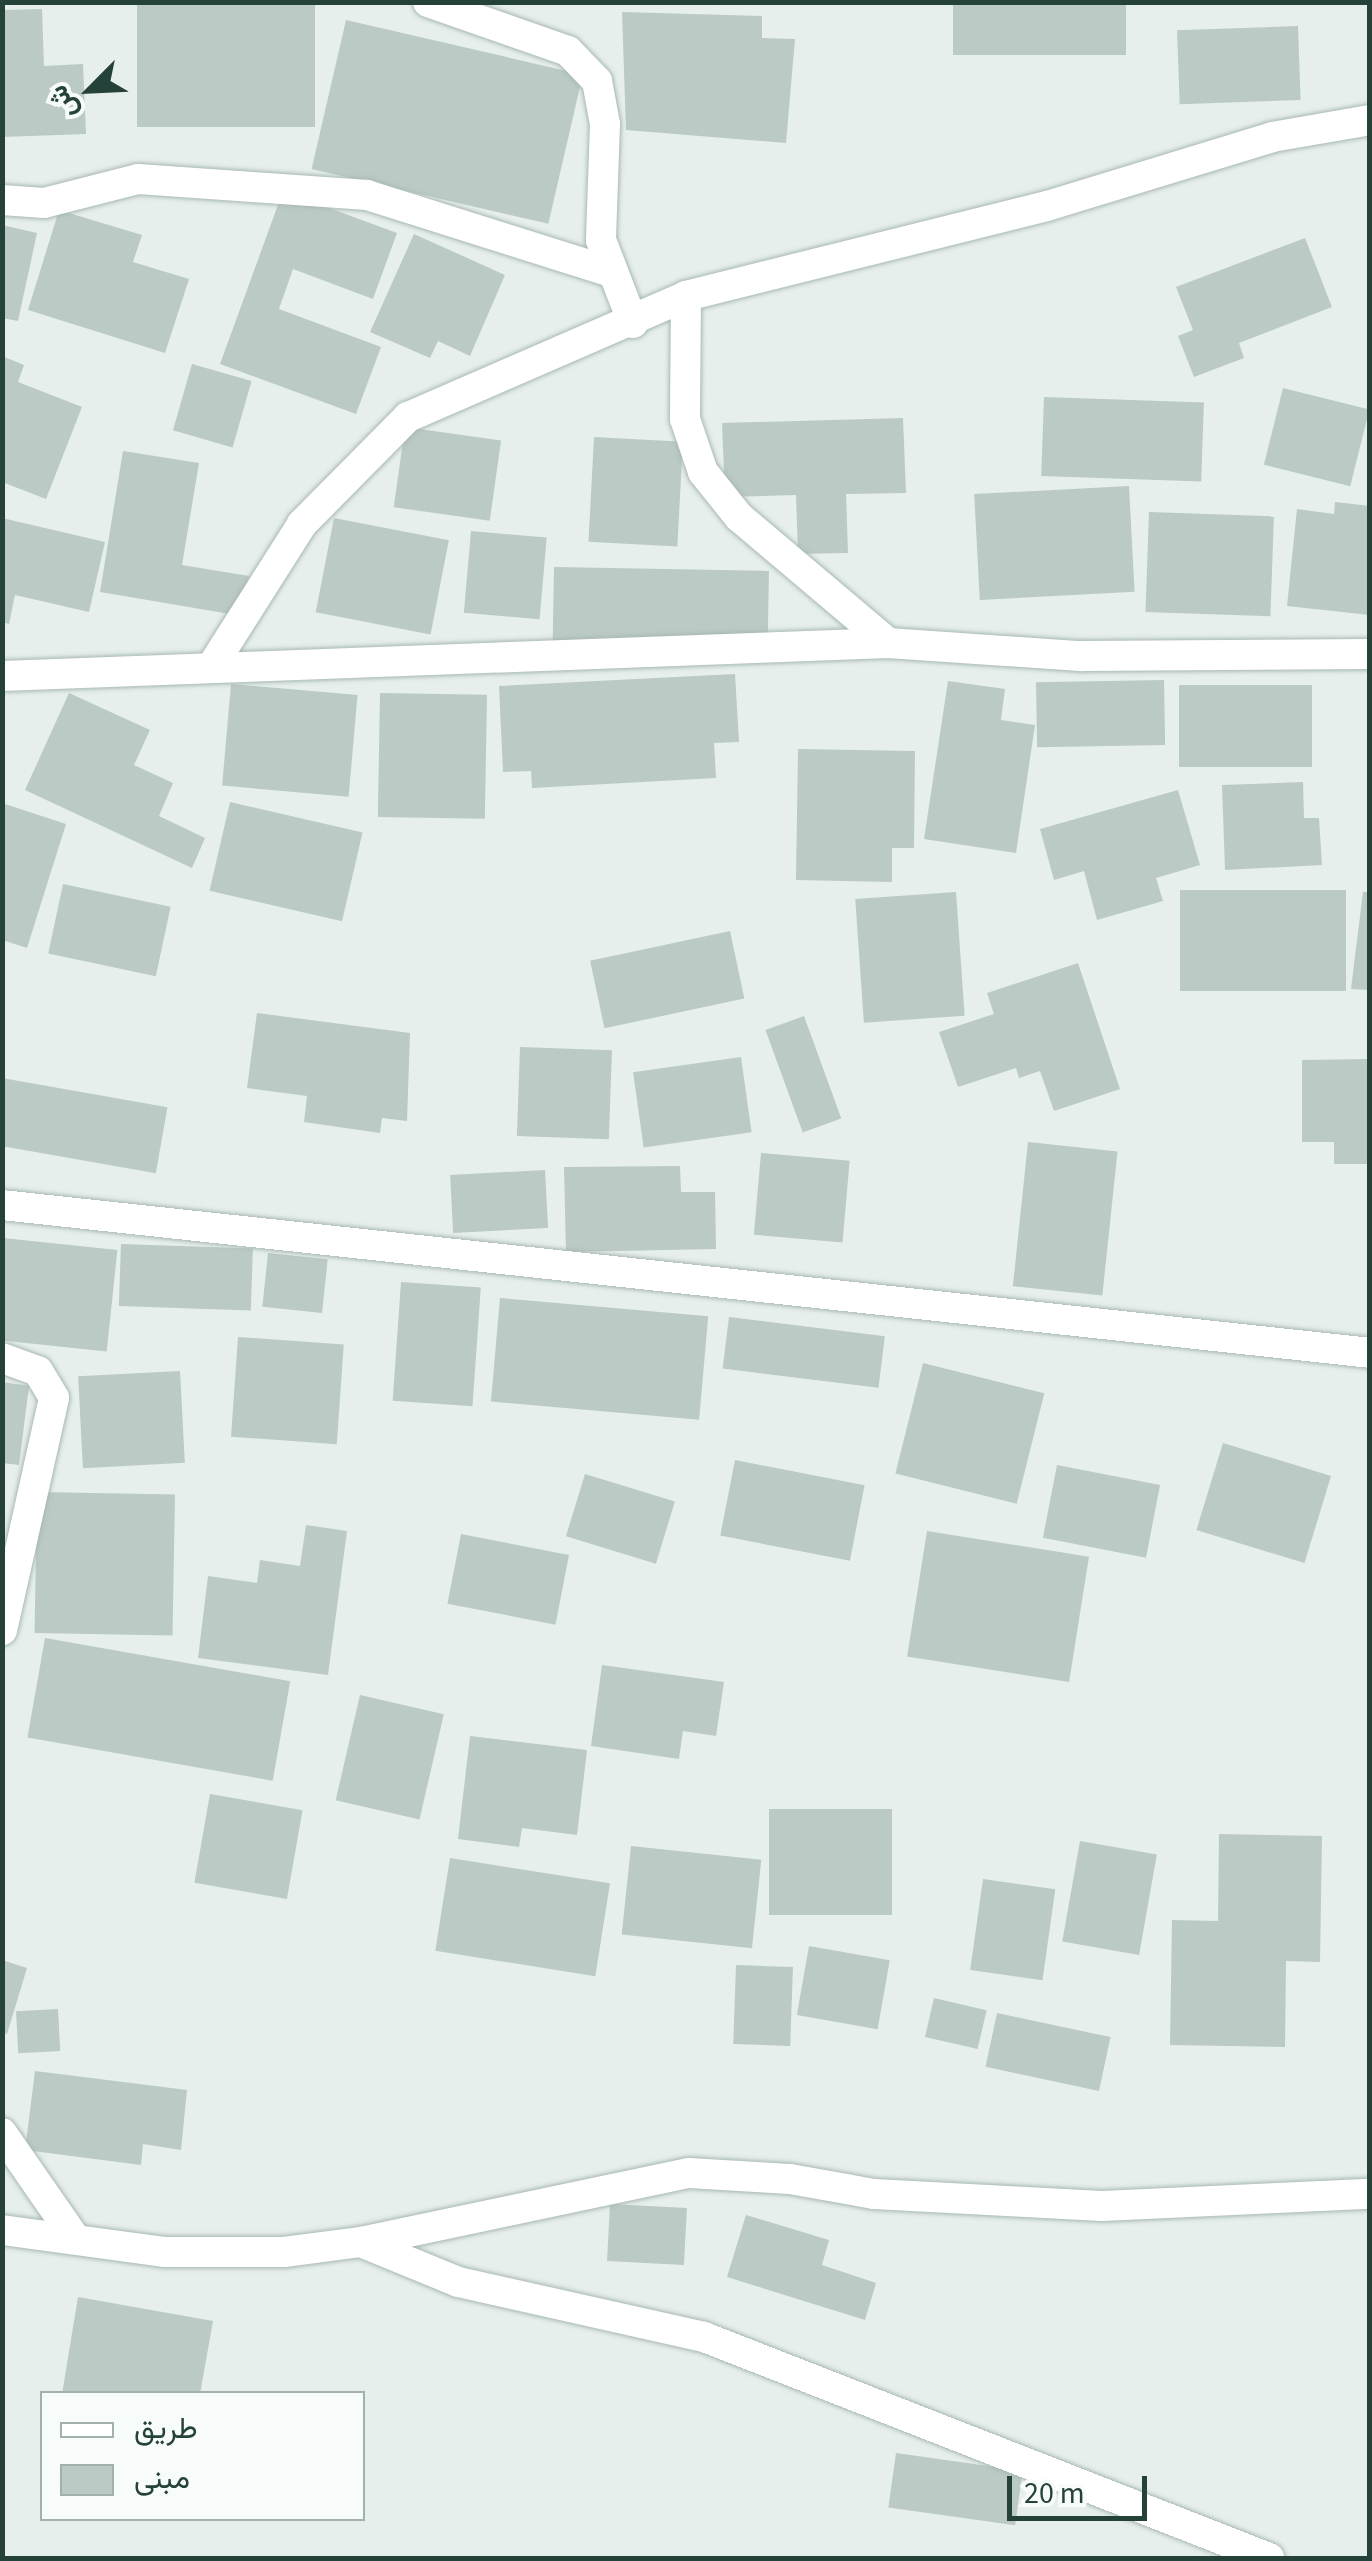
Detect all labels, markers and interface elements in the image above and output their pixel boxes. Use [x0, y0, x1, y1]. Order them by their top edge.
north arrow [40, 40, 140, 140]
text: ش [37, 79, 88, 126]
legend [40, 2391, 365, 2521]
text: طريق [134, 2407, 198, 2450]
scale bar [1012, 2456, 1152, 2518]
text: مبنى [134, 2457, 190, 2500]
text: 20 m [1024, 2472, 1085, 2515]

